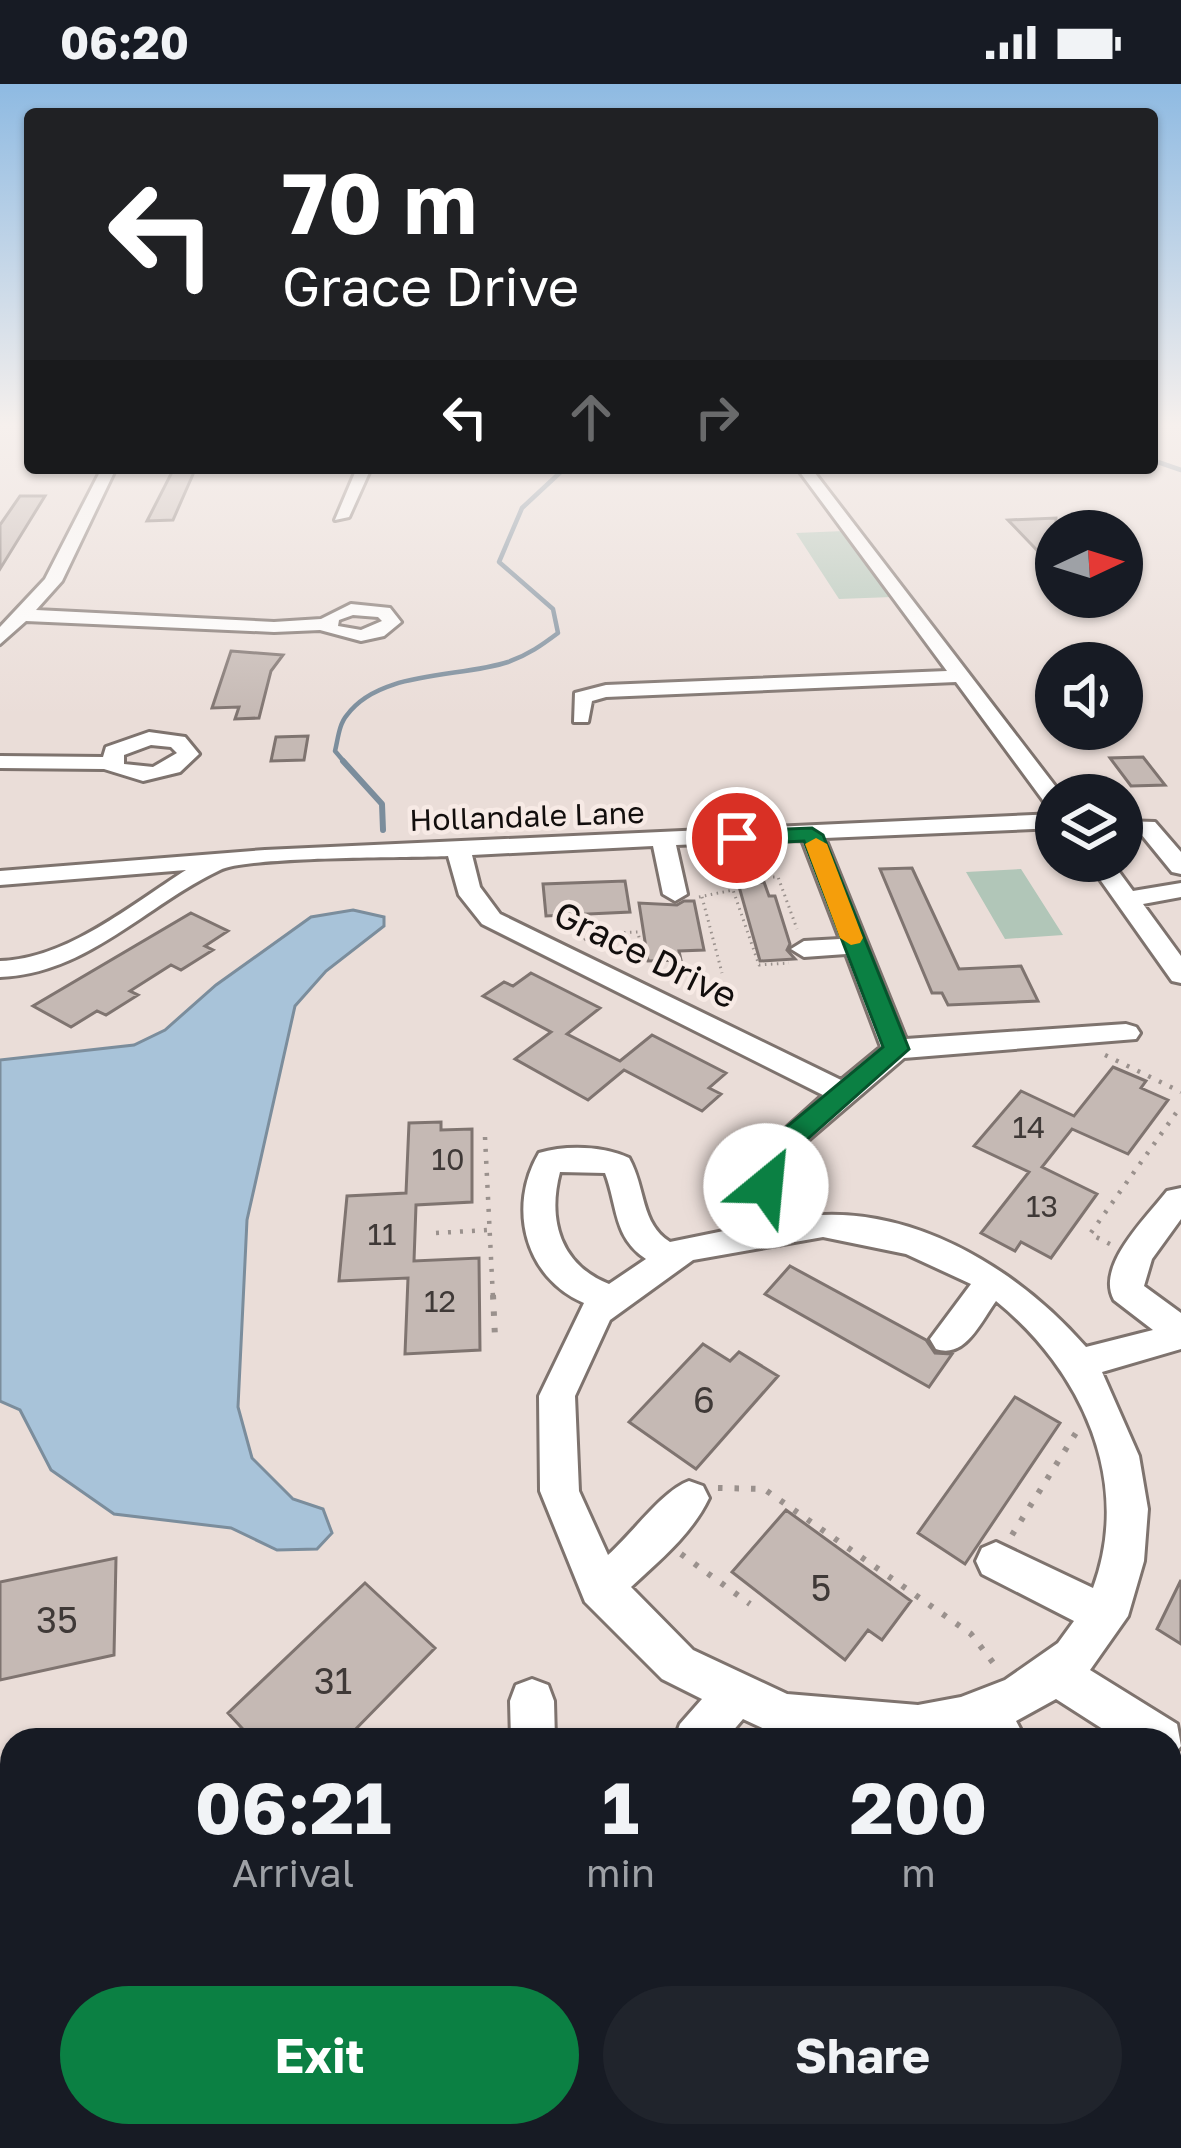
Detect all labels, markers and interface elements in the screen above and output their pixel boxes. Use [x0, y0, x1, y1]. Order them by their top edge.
text: 06:20 [60, 15, 189, 69]
text: 70 m [282, 152, 477, 252]
icon: left [84, 156, 240, 312]
text: Grace Drive [282, 253, 579, 318]
icon: left [432, 384, 498, 450]
icon: ahead [558, 384, 624, 450]
icon: right [684, 384, 750, 450]
north arrow [1035, 510, 1143, 618]
map controls [1035, 510, 1143, 882]
button: sound [1035, 642, 1143, 750]
button: layers [1035, 774, 1143, 882]
pin [686, 787, 788, 889]
street label: Hollandale Lane [409, 794, 645, 838]
icon: arrive [704, 805, 770, 871]
street label: Grace Drive [548, 891, 744, 1017]
house number: 14 [1013, 1109, 1045, 1145]
position arrow [703, 1123, 829, 1249]
house number: 10 [431, 1141, 465, 1177]
house number: 13 [1026, 1188, 1058, 1224]
house number: 11 [367, 1216, 397, 1252]
house number: 12 [424, 1283, 456, 1319]
house number: 6 [693, 1378, 715, 1421]
house number: 5 [811, 1566, 831, 1609]
house number: 35 [36, 1598, 78, 1641]
house number: 31 [314, 1659, 352, 1702]
text: 06:21 [195, 1763, 391, 1850]
text: 1 [602, 1763, 639, 1850]
text: 200 [850, 1763, 987, 1850]
text: Arrival [232, 1849, 354, 1896]
text: min [586, 1849, 655, 1896]
text: m [901, 1849, 936, 1896]
button: Exit [60, 1986, 579, 2124]
button: Share [603, 1986, 1122, 2124]

